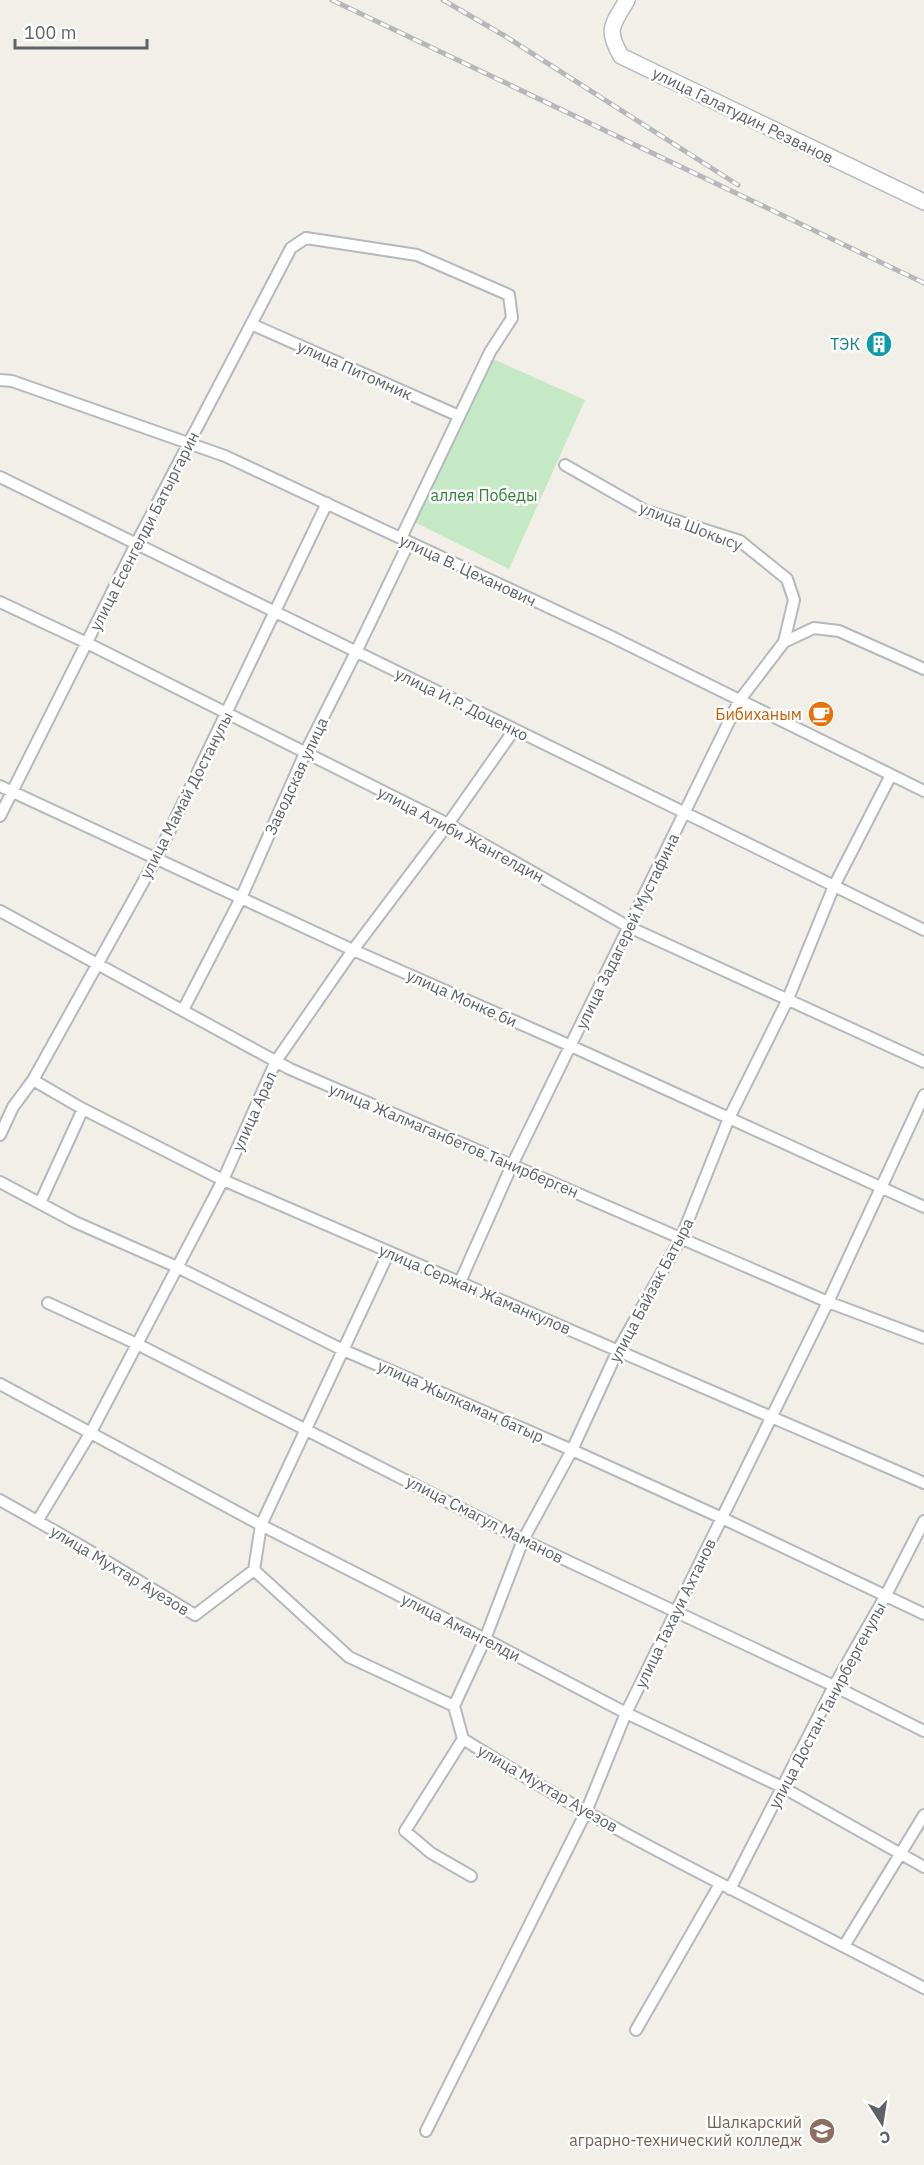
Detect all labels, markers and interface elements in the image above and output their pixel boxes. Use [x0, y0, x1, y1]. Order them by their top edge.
scale bar [15, 12, 147, 50]
text: 100 m [24, 21, 76, 44]
street label: улица Галатудин Резванов [649, 62, 837, 168]
building icon: ТЭК [864, 329, 894, 359]
place label: ТЭК [830, 334, 860, 354]
street label: улица Питомник [294, 336, 416, 404]
street label: улица Есенгелди Батыргарин [85, 428, 203, 634]
park label: аллея Победы [431, 485, 537, 505]
street label: улица Шокысу [637, 497, 745, 555]
street label: улица В. Цеханович [396, 530, 540, 610]
street label: улица И.Р. Доценко [392, 663, 532, 745]
cafe icon: Бибиханым [806, 699, 836, 729]
place label: Бибиханым [715, 704, 802, 724]
street label: улица Мамай Достанулы [135, 708, 237, 882]
street label: Заводская улица [260, 714, 332, 838]
street label: улица Алиби Жангелдин [374, 782, 548, 886]
street label: улица Задагерей Мустафина [571, 829, 683, 1032]
street label: улица Монке би [404, 965, 520, 1031]
street label: улица Арал [227, 1068, 281, 1154]
street label: улица Жалмаганбетов Танирберген [326, 1078, 582, 1202]
street label: улица Байзак Батыра [604, 1214, 698, 1366]
street label: улица Сержан Жаманкулов [376, 1239, 574, 1339]
street label: улица Жылкаман батыр [375, 1355, 547, 1447]
street label: улица Смагул Маманов [403, 1471, 567, 1567]
street label: улица Мухтар Ауезов [47, 1521, 193, 1619]
street label: улица Тахауи Ахтанов [630, 1535, 720, 1691]
street label: улица Амангелди [398, 1588, 524, 1666]
street label: улица Достан Танирбергенулы [764, 1598, 890, 1812]
street label: улица Мухтар Ауезов [474, 1740, 622, 1836]
north arrow [852, 2093, 912, 2153]
place label: Шалкарский аграрно-технический колледж [569, 2112, 802, 2150]
school or university icon: Шалкарский аграрно-технический колледж [807, 2116, 837, 2146]
text: С [878, 2127, 892, 2149]

